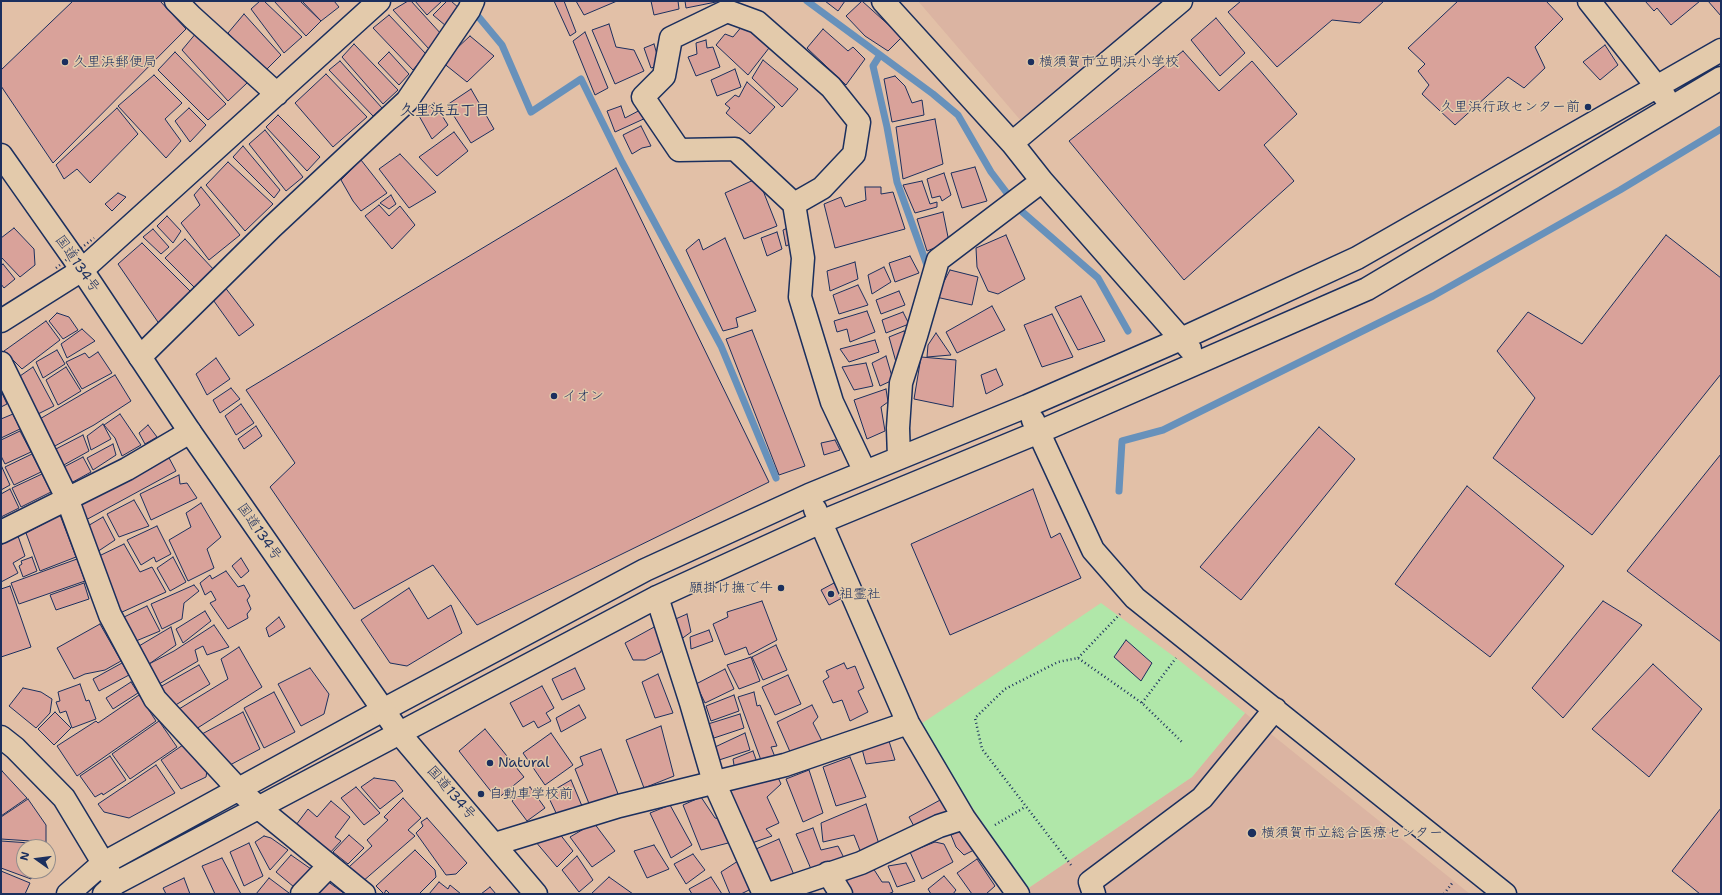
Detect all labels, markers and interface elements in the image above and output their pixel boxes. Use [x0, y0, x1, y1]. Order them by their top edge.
place label: 久里浜郵便局 [73, 54, 157, 70]
place label: 横須賀市立明浜小学校 [1039, 54, 1179, 70]
marker: 久里浜郵便局 [60, 57, 70, 67]
marker: 横須賀市立明浜小学校 [1026, 57, 1036, 67]
place label: 久里浜行政センター前 [1440, 99, 1580, 115]
district label: 久里浜五丁目 [400, 102, 490, 120]
marker: 久里浜行政センター前 [1583, 102, 1593, 112]
street label: 国道134号 [51, 232, 103, 296]
place label: イオン [562, 388, 604, 404]
marker: イオン [549, 391, 559, 401]
street label: 国道134号 [233, 500, 285, 564]
place label: 願掛け撫で牛 [689, 580, 773, 596]
marker: 願掛け撫で牛 [776, 583, 786, 593]
place label: 祖霊社 [839, 586, 881, 602]
marker: 祖霊社 [826, 589, 836, 599]
place label: Natural [498, 755, 549, 771]
marker: Natural [485, 758, 495, 768]
street label: 国道134号 [423, 762, 479, 824]
place label: 自動車学校前 [489, 786, 573, 802]
marker: 自動車学校前 [476, 789, 486, 799]
place label: 横須賀市立総合医療センター [1261, 825, 1443, 841]
marker: 横須賀市立総合医療センター [1246, 827, 1258, 839]
north arrow [16, 839, 56, 879]
text: N [17, 850, 33, 862]

